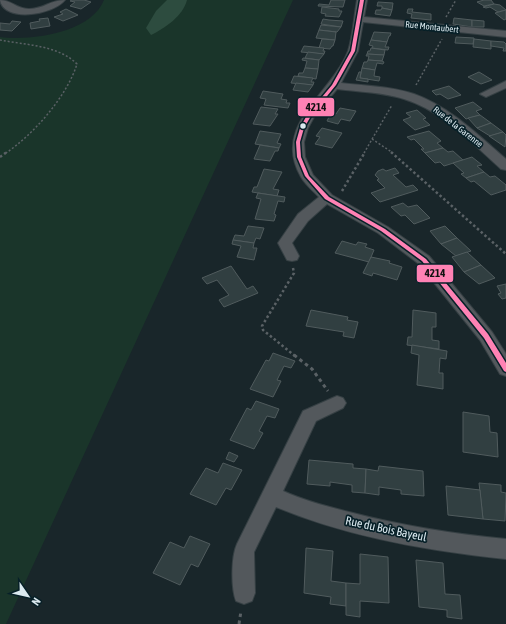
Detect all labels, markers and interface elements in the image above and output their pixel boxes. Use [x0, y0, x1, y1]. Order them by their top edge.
street label: Rue Montaubert [405, 19, 459, 35]
line badge: 4214 [297, 97, 335, 117]
text: 4214 [305, 101, 326, 113]
street label: Rue de la Garenne [431, 105, 485, 149]
unlabelled marker [298, 121, 308, 131]
line badge: 4214 [416, 264, 454, 283]
text: 4214 [424, 267, 445, 279]
street label: Rue du Bois Bayeul [344, 514, 429, 545]
north arrow [8, 576, 48, 616]
text: N [29, 596, 43, 608]

